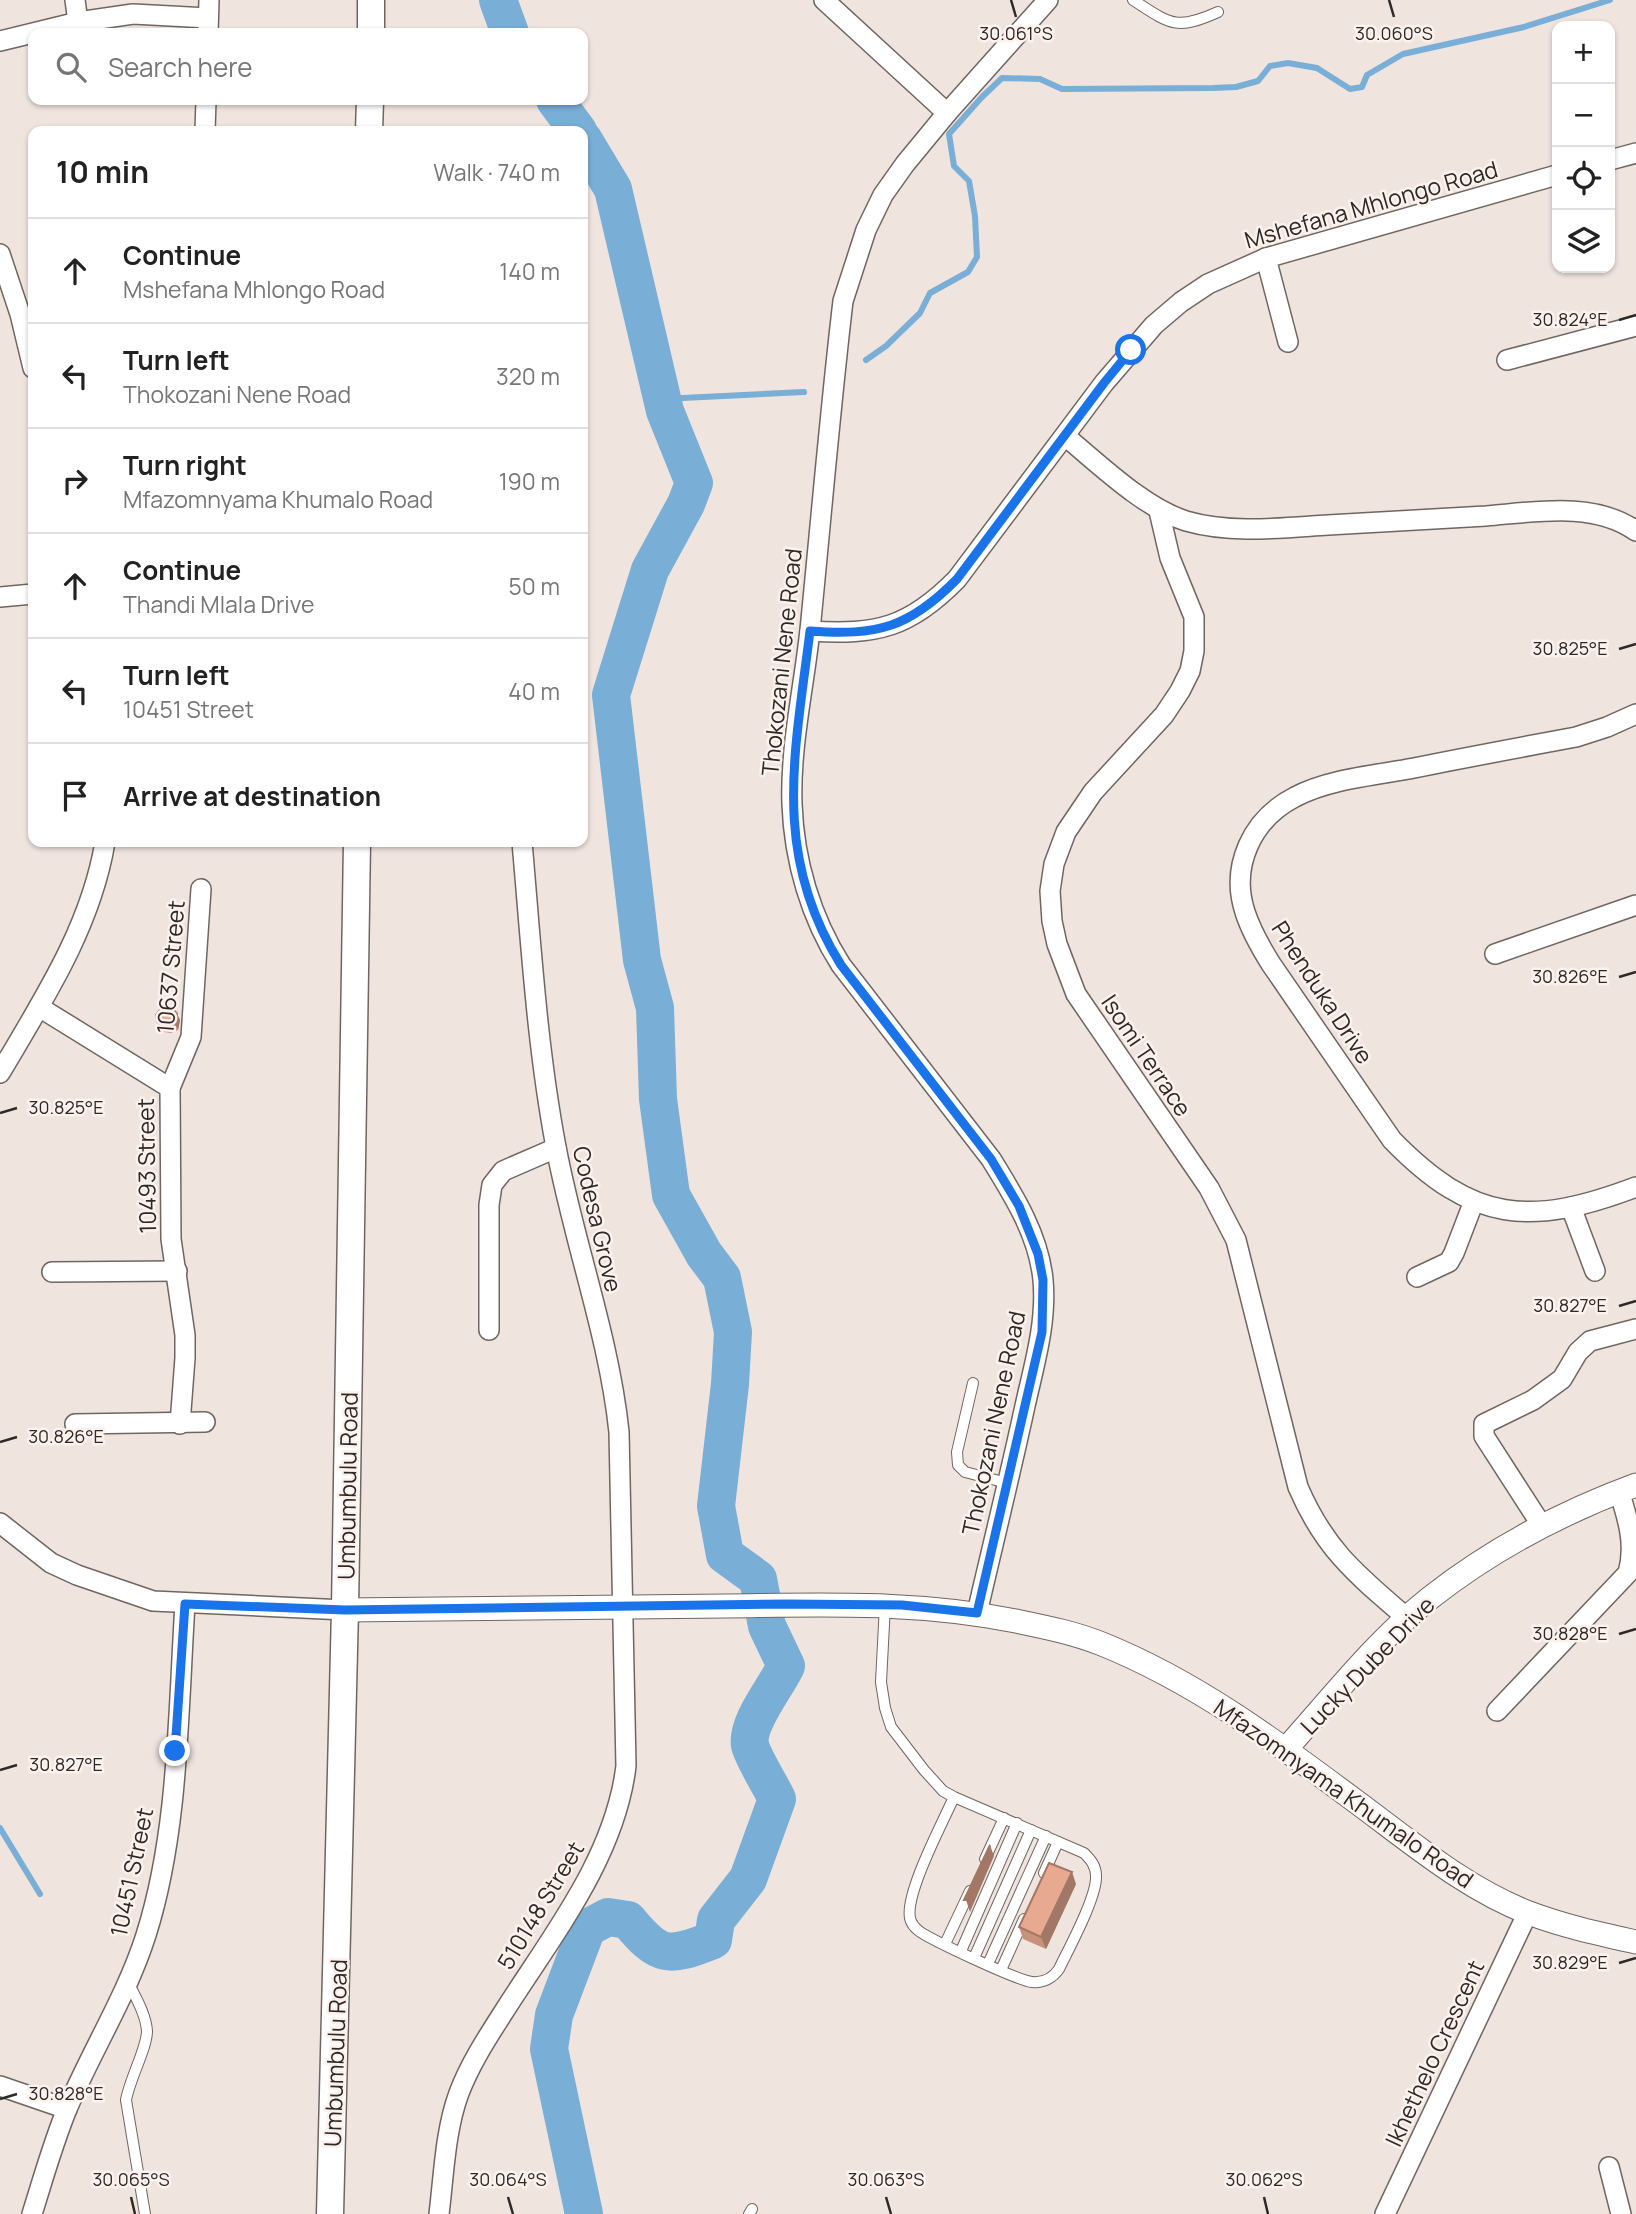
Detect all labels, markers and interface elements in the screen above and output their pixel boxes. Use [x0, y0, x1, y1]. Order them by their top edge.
text: 30.061°S [979, 21, 1053, 45]
text: 30.060°S [1355, 21, 1433, 45]
map controls [1552, 21, 1615, 273]
button: + [1552, 21, 1615, 84]
search box [28, 28, 588, 105]
icon: search [52, 48, 90, 86]
text: Search here [108, 49, 253, 85]
button: − [1552, 84, 1615, 147]
button: locate [1552, 147, 1615, 210]
text: 10 min [56, 151, 149, 192]
street label: Mshefana Mhlongo Road [1241, 152, 1501, 256]
text: Walk · 740 m [433, 156, 560, 188]
button: layers [1552, 210, 1615, 273]
text: Continue [123, 237, 241, 273]
icon: ahead [56, 252, 94, 290]
text: 140 m [499, 255, 560, 287]
text: Mshefana Mhlongo Road [123, 273, 385, 305]
text: 30.824°E [1533, 307, 1607, 331]
route start [1115, 334, 1146, 365]
text: Turn left [123, 342, 230, 378]
icon: left [56, 357, 94, 395]
text: 320 m [496, 360, 560, 392]
text: Thokozani Nene Road [123, 378, 351, 410]
text: Turn right [123, 447, 247, 483]
icon: right [56, 462, 94, 500]
text: 190 m [499, 465, 560, 497]
text: Mfazomnyama Khumalo Road [123, 483, 433, 515]
street label: Thokozani Nene Road [753, 547, 809, 777]
text: Continue [123, 552, 241, 588]
icon: ahead [56, 567, 94, 605]
text: 50 m [509, 570, 560, 602]
text: Thandi Mlala Drive [123, 588, 314, 620]
text: 30.825°E [1533, 636, 1607, 660]
text: Turn left [123, 657, 230, 693]
icon: left [56, 672, 94, 710]
text: 40 m [508, 675, 560, 707]
text: 10451 Street [123, 693, 254, 725]
icon: arrive [56, 777, 94, 815]
text: Arrive at destination [123, 778, 381, 814]
street label: 10637 Street [148, 899, 192, 1035]
street label: Phenduka Drive [1265, 914, 1381, 1070]
text: 30.826°E [1532, 964, 1608, 988]
street label: Isomi Terrace [1094, 988, 1200, 1122]
text: 30.825°E [29, 1095, 103, 1119]
street label: 10493 Street [129, 1098, 163, 1234]
street label: Codesa Grove [566, 1143, 630, 1295]
text: 30.827°E [1533, 1293, 1607, 1317]
street label: Thokozani Nene Road [954, 1308, 1032, 1538]
street label: Umbumbulu Road [329, 1392, 365, 1580]
text: 30.826°E [28, 1424, 104, 1448]
street label: Lucky Dube Drive [1293, 1589, 1441, 1741]
text: 30.828°E [1532, 1621, 1608, 1645]
street label: Mfazomnyama Khumalo Road [1208, 1691, 1480, 1895]
route end [159, 1735, 190, 1766]
text: 30.827°E [29, 1752, 103, 1776]
street label: 10451 Street [102, 1805, 160, 1939]
street label: 510148 Street [489, 1835, 591, 1975]
text: 30.829°E [1532, 1950, 1608, 1974]
street label: Ikhethelo Crescent [1377, 1955, 1491, 2151]
street label: Umbumbulu Road [316, 1959, 354, 2147]
text: 30.828°E [28, 2081, 104, 2105]
text: 30.065°S [92, 2167, 170, 2191]
text: 30.064°S [469, 2167, 547, 2191]
text: 30.063°S [848, 2167, 924, 2191]
text: 30.062°S [1225, 2167, 1303, 2191]

